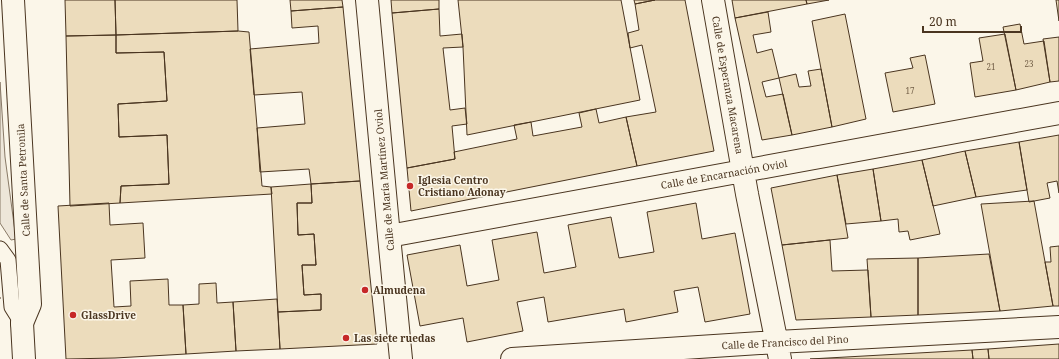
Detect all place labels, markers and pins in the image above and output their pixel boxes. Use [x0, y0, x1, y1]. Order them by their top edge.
place label: Iglesia Centro Cristiano Adonay [418, 173, 506, 199]
marker: Iglesia Centro Cristiano Adonay [405, 181, 415, 191]
place label: Almudena [373, 283, 425, 297]
marker: Almudena [360, 285, 370, 295]
place label: GlassDrive [81, 308, 136, 322]
marker: GlassDrive [68, 310, 78, 320]
place label: Las siete ruedas [354, 331, 435, 345]
marker: Las siete ruedas [341, 333, 351, 343]

